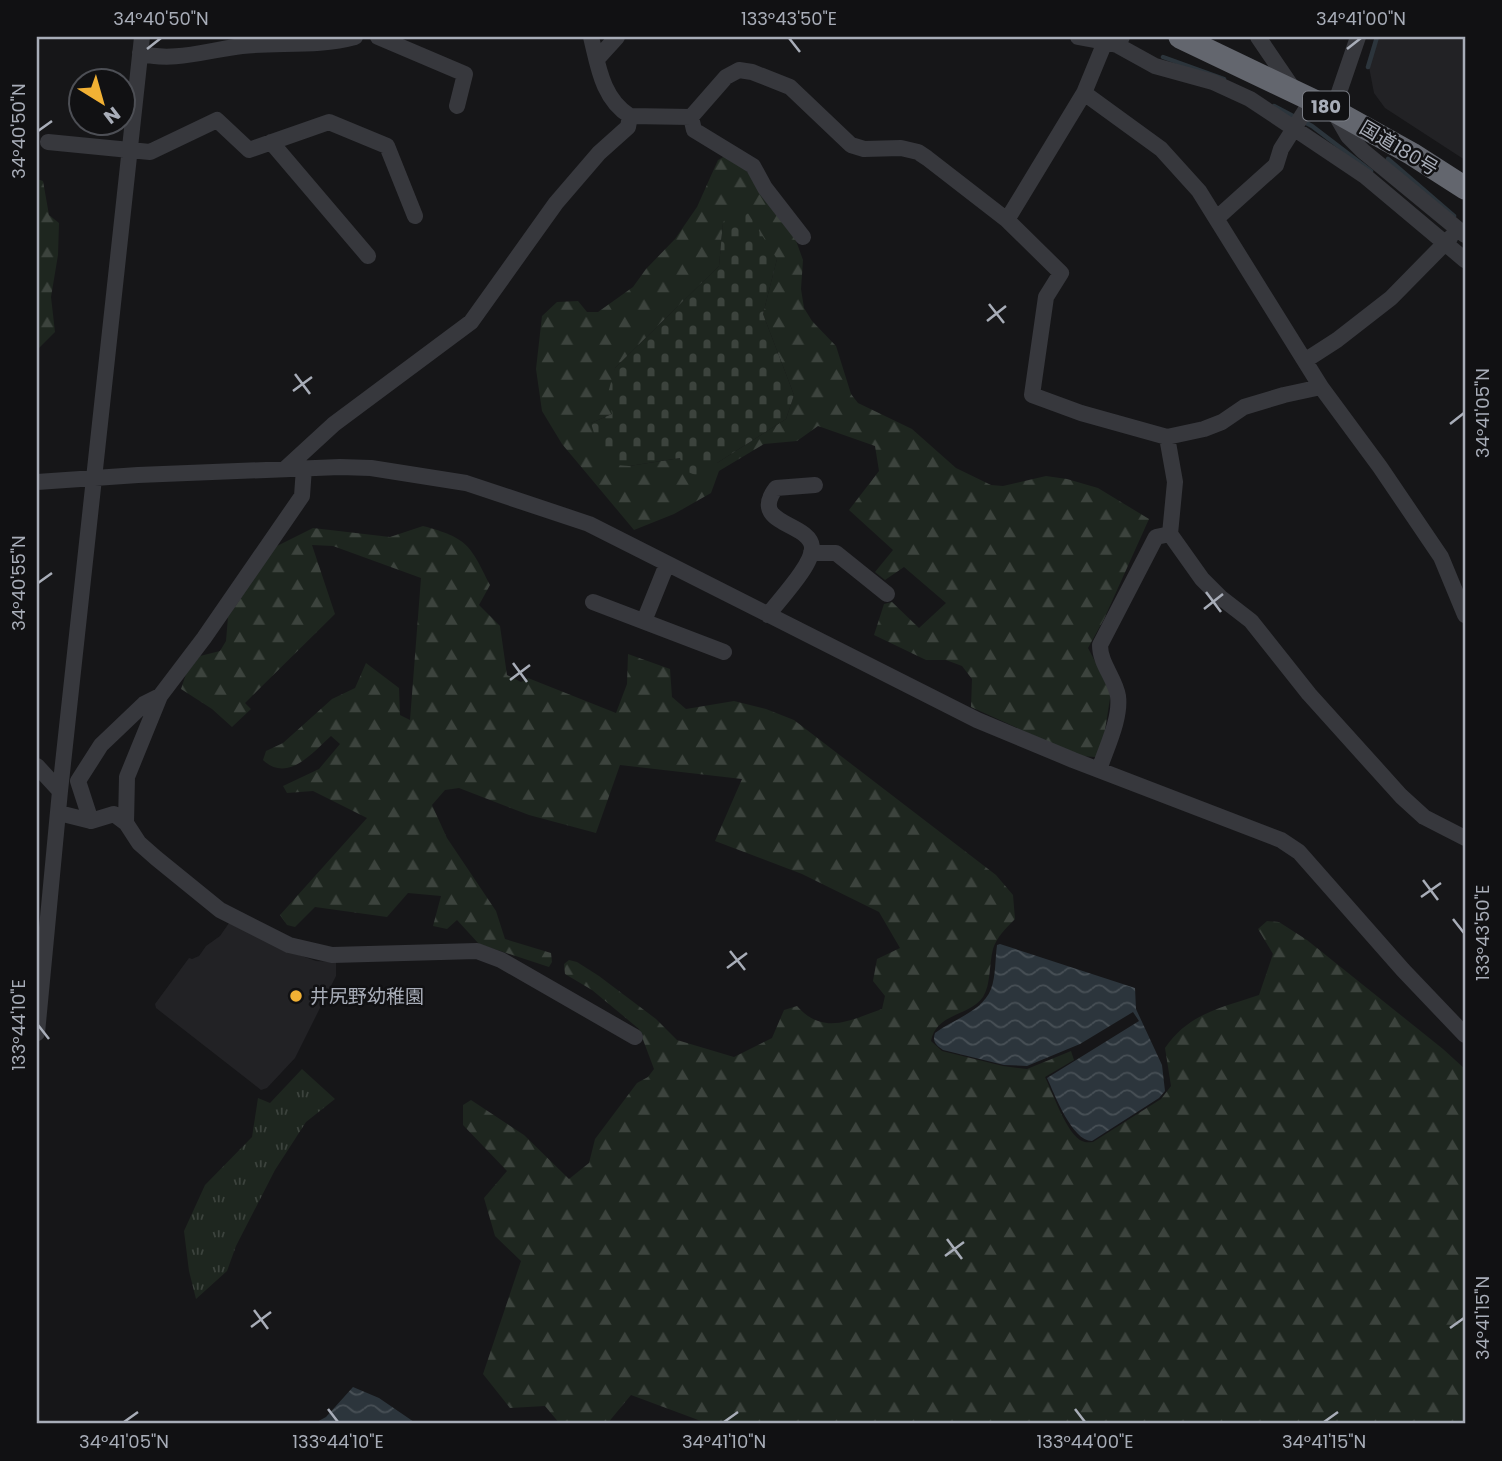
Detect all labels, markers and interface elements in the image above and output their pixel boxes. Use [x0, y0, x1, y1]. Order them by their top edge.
text: 34°40'50"N [113, 6, 209, 31]
text: 133°43'50"E [741, 6, 837, 31]
text: 34°41'00"N [1316, 6, 1406, 31]
north arrow [66, 66, 136, 136]
text: 34°40'50"N [6, 83, 31, 179]
road number: 180 [1303, 92, 1349, 120]
text: N [98, 100, 126, 130]
street label: 国道180号 [1355, 114, 1443, 182]
text: 34°41'05"N [1470, 368, 1495, 458]
text: 34°40'55"N [6, 535, 31, 631]
text: 133°43'50"E [1470, 885, 1495, 981]
text: 133°44'10"E [6, 979, 31, 1071]
place label: 井尻野幼稚園 [310, 983, 424, 1010]
marker: 井尻野幼稚園 [288, 988, 304, 1004]
text: 34°41'15"N [1470, 1276, 1495, 1360]
text: 34°41'05"N [79, 1429, 169, 1454]
text: 133°44'10"E [292, 1429, 384, 1454]
text: 34°41'10"N [682, 1429, 766, 1454]
text: 133°44'00"E [1037, 1429, 1133, 1454]
text: 34°41'15"N [1282, 1429, 1366, 1454]

